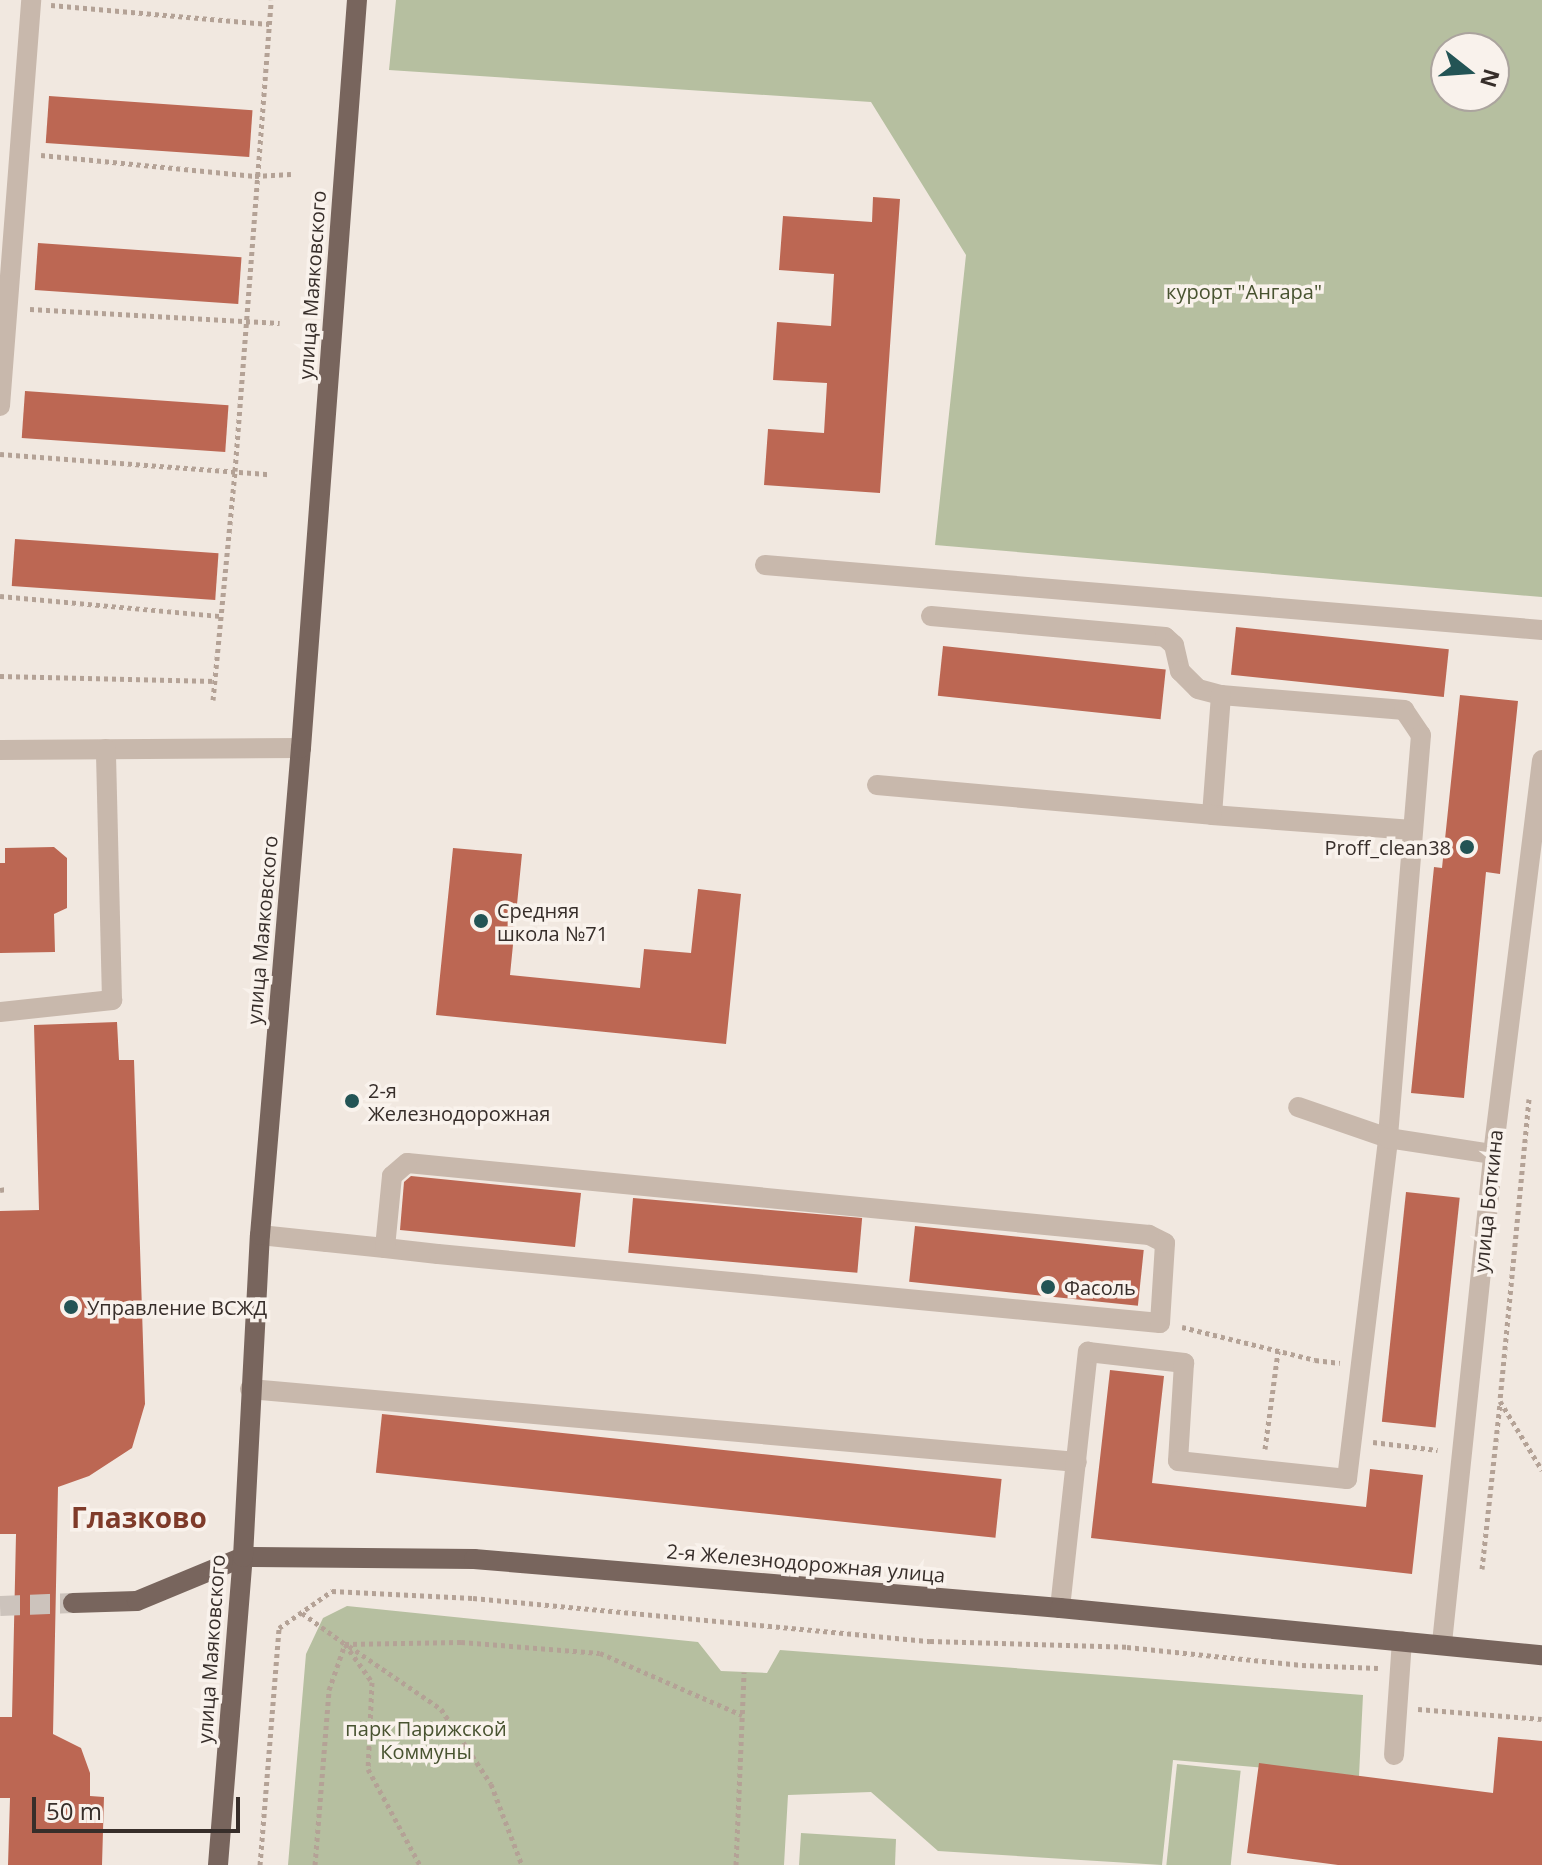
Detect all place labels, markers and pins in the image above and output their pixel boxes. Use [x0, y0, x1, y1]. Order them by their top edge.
place label: Proff_clean38 [1324, 835, 1451, 859]
marker: Proff_clean38 [1458, 838, 1476, 856]
place label: Средняя школа №71 [497, 898, 608, 945]
marker: Средняя школа №71 [472, 912, 490, 930]
place label: 2-я Железнодорожная [368, 1078, 550, 1125]
marker: 2-я Железнодорожная [343, 1092, 361, 1110]
place label: Фасоль [1064, 1275, 1136, 1299]
marker: Фасоль [1039, 1278, 1057, 1296]
place label: Управление ВСЖД [87, 1295, 267, 1319]
marker: Управление ВСЖД [62, 1298, 80, 1316]

